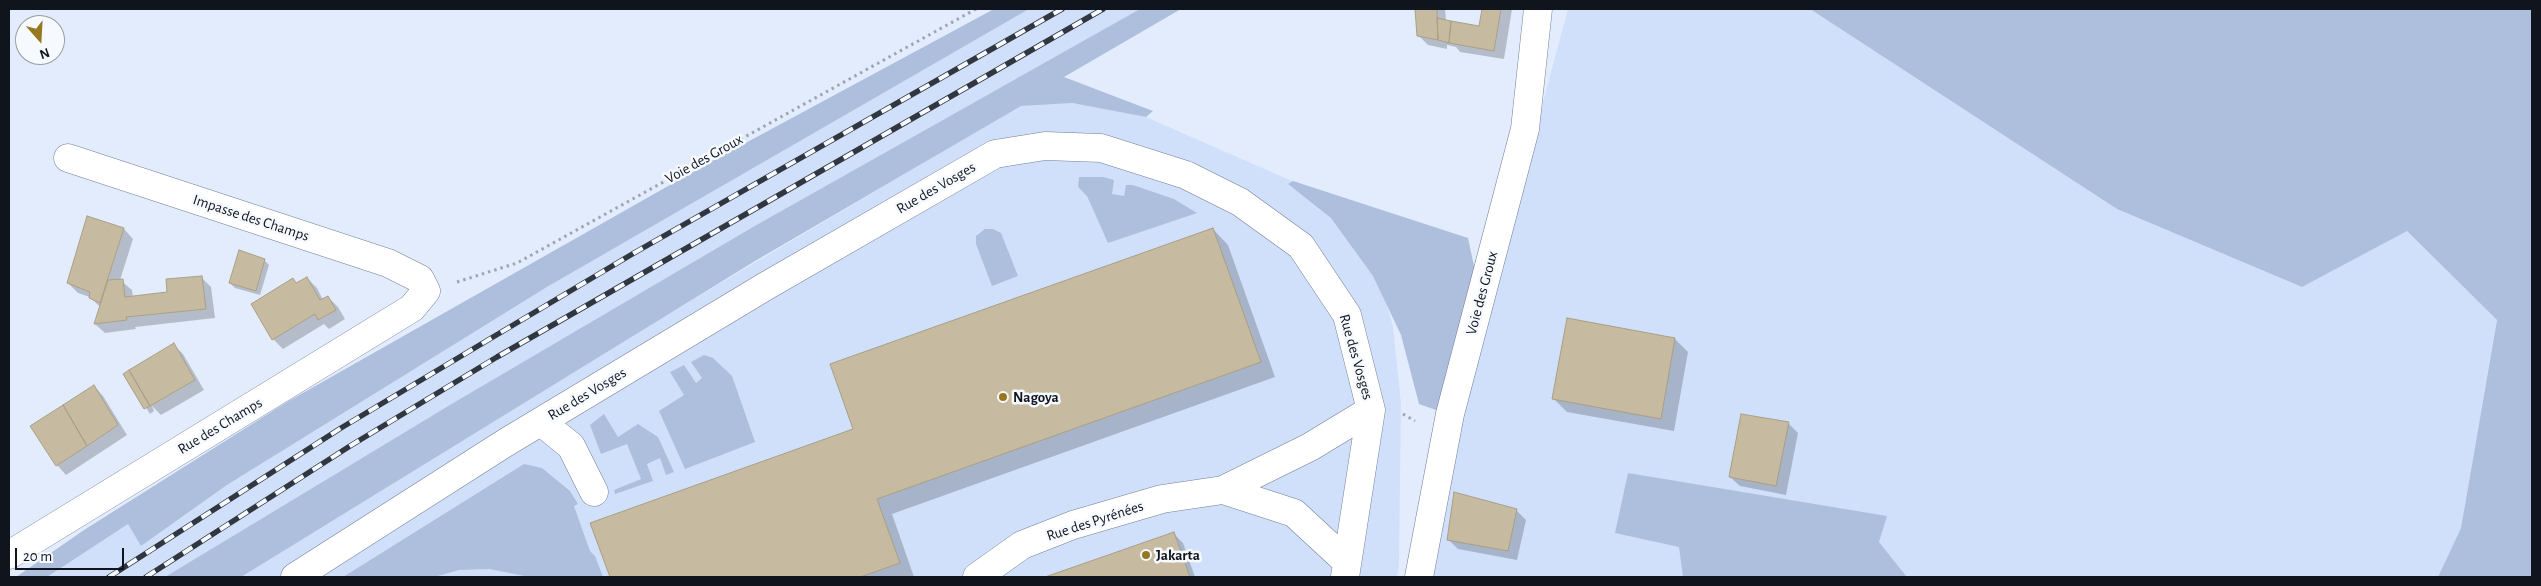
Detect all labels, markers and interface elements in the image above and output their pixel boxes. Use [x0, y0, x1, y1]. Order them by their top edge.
north arrow [15, 15, 65, 65]
text: N [38, 45, 51, 61]
street label: Voie des Groux [662, 130, 746, 188]
street label: Rue des Vosges [893, 158, 979, 218]
street label: Impasse des Champs [191, 191, 311, 245]
street label: Voie des Groux [1462, 249, 1502, 337]
street label: Rue des Vosges [1335, 312, 1377, 402]
street label: Rue des Vosges [545, 364, 629, 424]
place label: Nagoya [1013, 388, 1059, 406]
marker: Nagoya [997, 391, 1009, 403]
street label: Rue des Champs [175, 394, 265, 458]
street label: Rue des Pyrénées [1044, 497, 1146, 545]
scale bar [18, 538, 126, 570]
place label: Jakarta [1156, 546, 1200, 564]
text: 20 m [23, 549, 52, 564]
marker: Jakarta [1140, 549, 1152, 561]

